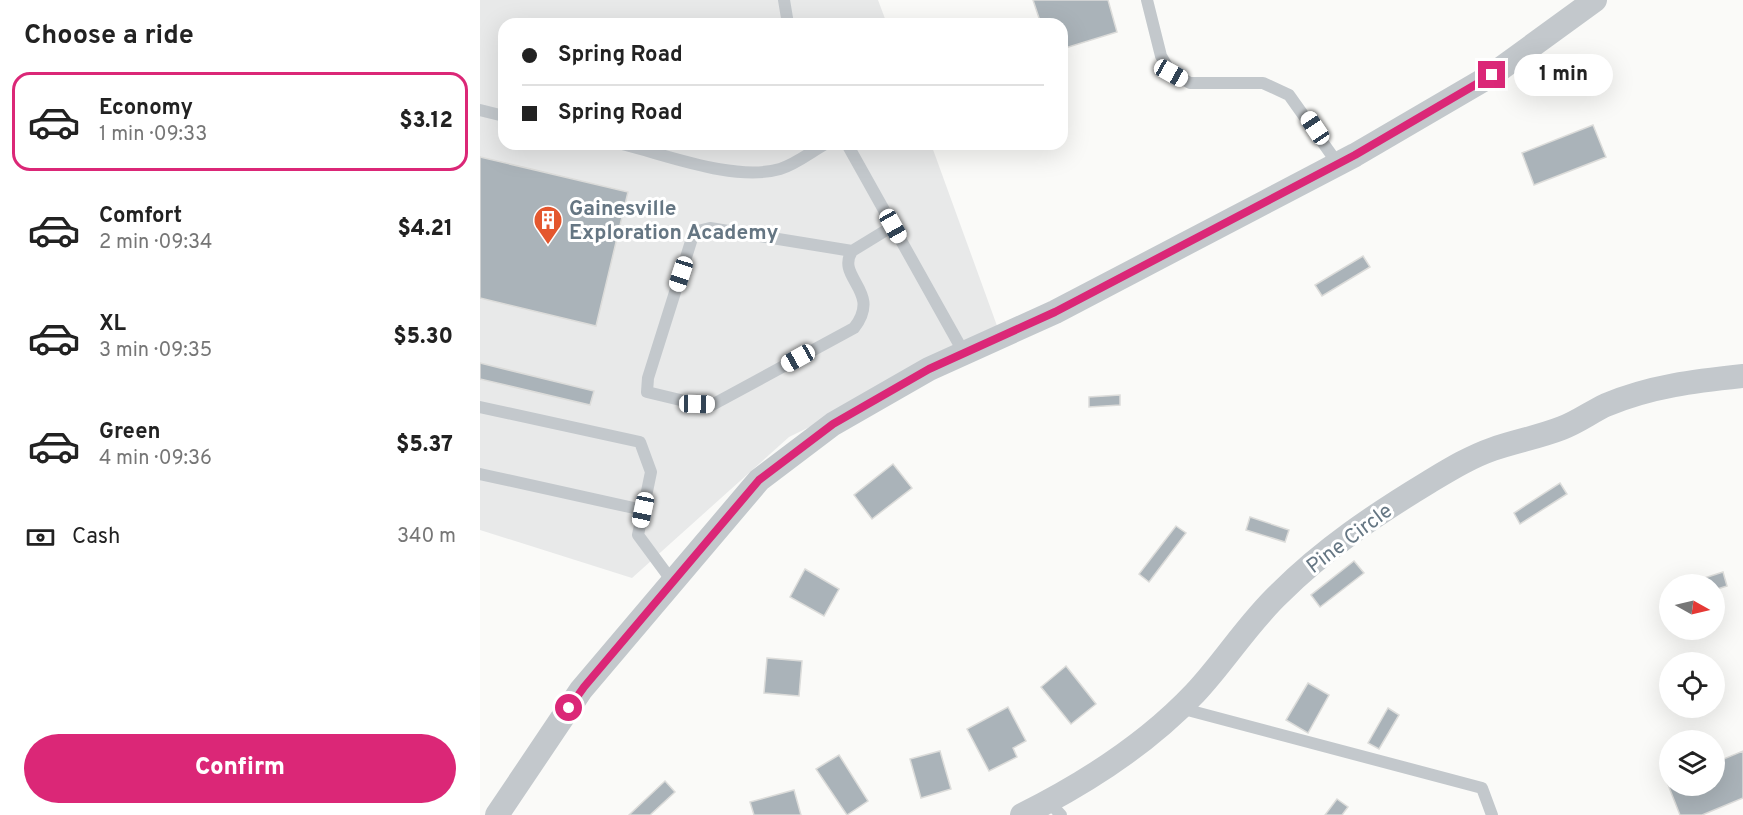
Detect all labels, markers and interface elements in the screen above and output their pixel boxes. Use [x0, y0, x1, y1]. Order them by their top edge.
text: Choose a ride [24, 19, 194, 53]
text: Spring Road [558, 42, 683, 69]
callout: 1 min [1513, 54, 1612, 96]
car [1151, 56, 1191, 90]
route end [1478, 61, 1505, 88]
text: 1 min [1539, 62, 1588, 88]
icon: car [27, 95, 81, 149]
text: Economy [99, 95, 193, 122]
text: Spring Road [558, 100, 683, 127]
text: $3.12 [399, 108, 453, 135]
car [1297, 108, 1333, 148]
text: 1 min · 09:33 [99, 122, 207, 148]
place label: Gainesville Exploration Academy [569, 196, 778, 247]
icon: car [27, 203, 81, 257]
text: Comfort [99, 203, 182, 230]
building icon: Gainesville Exploration Academy [532, 204, 564, 246]
car [876, 206, 910, 246]
text: $4.21 [397, 216, 453, 243]
text: 2 min · 09:34 [99, 230, 212, 256]
car [667, 254, 695, 294]
icon: car [27, 311, 81, 365]
text: XL [99, 311, 126, 338]
text: $5.30 [393, 324, 453, 351]
text: 3 min · 09:35 [99, 338, 212, 364]
car [778, 341, 818, 375]
car [679, 395, 715, 413]
icon: car [27, 419, 81, 473]
text: Green [99, 419, 161, 446]
text: $5.37 [396, 432, 453, 459]
text: 4 min · 09:36 [99, 446, 212, 472]
car [630, 491, 656, 529]
street label: Pine Circle [1302, 498, 1398, 580]
icon: cash [24, 521, 57, 554]
text: Cash [72, 524, 121, 551]
text: 340 m [397, 524, 456, 550]
north arrow [1659, 574, 1725, 640]
map controls [1659, 574, 1725, 796]
button: locate [1659, 652, 1725, 718]
route start [555, 694, 582, 721]
button: layers [1659, 730, 1725, 796]
button: Confirm [24, 734, 456, 803]

